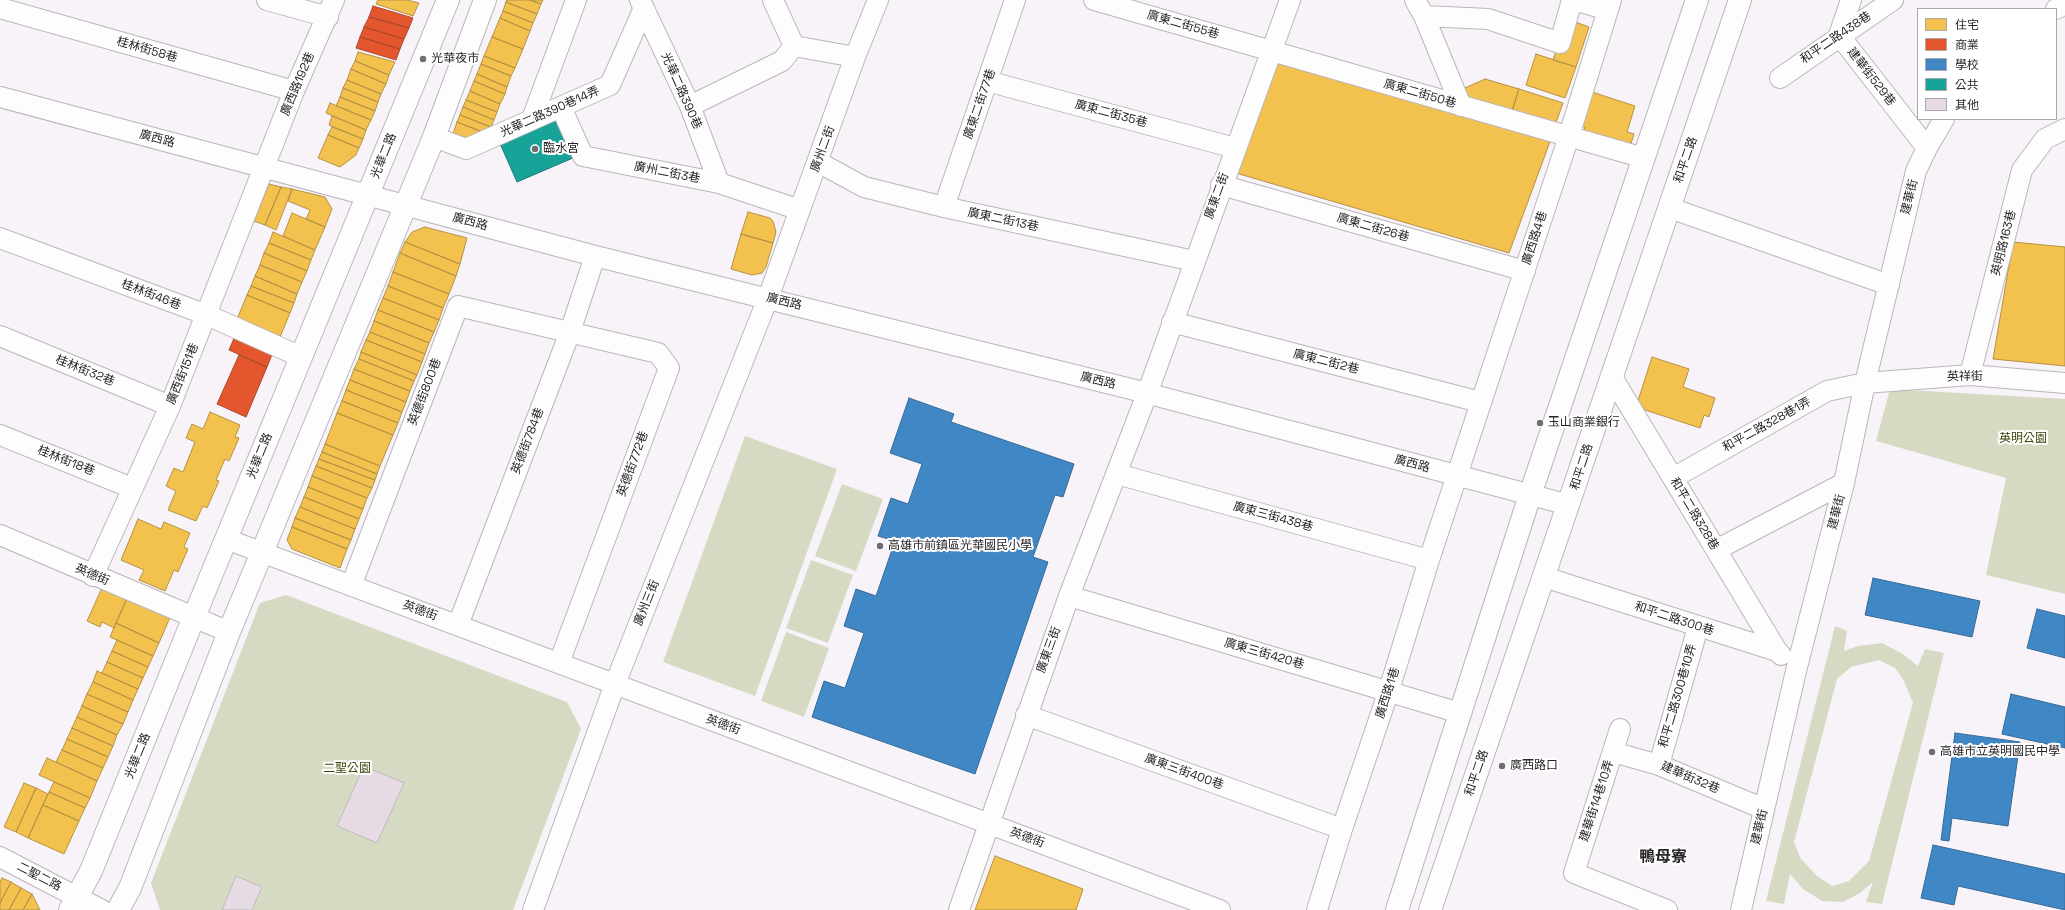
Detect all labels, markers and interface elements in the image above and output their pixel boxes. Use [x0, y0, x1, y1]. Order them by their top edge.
street label: 廣東二街55巷 [1145, 8, 1221, 42]
legend [1917, 8, 2057, 120]
street label: 和平二路438巷 [1798, 9, 1874, 67]
text: 住宅 [1955, 17, 1979, 33]
street label: 桂林街58巷 [115, 34, 179, 66]
text: 商業 [1955, 37, 1979, 53]
street label: 建華街529巷 [1844, 45, 1898, 109]
street label: 廣西路192巷 [278, 50, 318, 118]
street label: 光華二路390巷 [658, 50, 704, 132]
place label: 光華夜市 [431, 52, 479, 66]
marker: 光華夜市 [418, 54, 428, 64]
text: 學校 [1955, 57, 1979, 73]
street label: 廣東二街77巷 [961, 67, 999, 141]
street label: 廣東二街50巷 [1382, 77, 1458, 111]
text: 公共 [1955, 77, 1979, 93]
street label: 光華二路390巷14弄 [498, 84, 602, 140]
street label: 廣東二街35巷 [1073, 97, 1149, 131]
text: 其他 [1955, 97, 1979, 113]
street label: 廣州二街 [808, 124, 838, 174]
street label: 廣西路 [138, 127, 176, 151]
street label: 光華二路 [368, 131, 400, 181]
street label: 和平二路 [1671, 135, 1701, 185]
place label: 臨水宮 [543, 142, 579, 156]
marker: 臨水宮 [530, 144, 540, 154]
street label: 廣州二街3巷 [633, 160, 701, 186]
street label: 廣東二街 [1202, 171, 1232, 221]
street label: 建華街 [1899, 178, 1921, 216]
street label: 廣東二街13巷 [966, 205, 1040, 235]
street label: 英明路163巷 [1989, 208, 2019, 278]
street label: 廣西路4巷 [1520, 209, 1550, 267]
street label: 廣西路 [451, 210, 489, 234]
street label: 廣東二街26巷 [1335, 211, 1411, 245]
street label: 桂林街46巷 [119, 277, 183, 313]
street label: 廣西路 [765, 291, 803, 313]
street label: 廣西街151巷 [164, 341, 202, 407]
street label: 廣東二街2巷 [1292, 347, 1360, 377]
street label: 桂林街32巷 [53, 353, 117, 389]
street label: 英德街800巷 [406, 356, 444, 428]
street label: 英祥街 [1947, 369, 1983, 385]
street label: 廣西路 [1079, 370, 1117, 392]
street label: 和平二路328巷1弄 [1720, 395, 1814, 455]
street label: 英德街784巷 [509, 406, 547, 476]
place label: 玉山商業銀行 [1548, 416, 1620, 430]
marker: 玉山商業銀行 [1535, 418, 1545, 428]
street label: 英德街772巷 [614, 429, 652, 499]
street label: 光華二路 [244, 431, 276, 481]
park label: 英明公園 [1999, 432, 2047, 446]
street label: 和平二路 [1568, 442, 1596, 492]
street label: 桂林街18巷 [35, 443, 97, 479]
street label: 廣西路 [1393, 452, 1431, 476]
street label: 和平二路328巷 [1667, 475, 1721, 553]
street label: 建華街 [1826, 493, 1848, 531]
street label: 廣東三街438巷 [1231, 499, 1315, 535]
place label: 高雄市前鎮區光華國民小學 [888, 539, 1032, 553]
marker: 高雄市前鎮區光華國民小學 [875, 541, 885, 551]
street label: 英德街 [73, 561, 111, 589]
street label: 廣州三街 [631, 578, 663, 628]
street label: 英德街 [401, 598, 439, 624]
street label: 和平二路300巷 [1632, 599, 1716, 639]
street label: 廣東三街 [1034, 625, 1064, 675]
street label: 廣東三街420巷 [1222, 636, 1306, 672]
street label: 和平二路300巷10弄 [1656, 642, 1700, 750]
street label: 廣西路1巷 [1373, 666, 1403, 720]
street label: 英德街 [704, 712, 742, 738]
street label: 光華二路 [122, 731, 154, 781]
place label: 高雄市立英明國民中學 [1940, 745, 2060, 759]
marker: 高雄市立英明國民中學 [1927, 747, 1937, 757]
street label: 和平二路 [1462, 748, 1492, 798]
street label: 廣東三街400巷 [1143, 751, 1225, 793]
street label: 建華街14巷10弄 [1577, 758, 1617, 844]
place label: 廣西路口 [1510, 759, 1558, 773]
street label: 建華街32巷 [1658, 759, 1722, 797]
marker: 廣西路口 [1497, 761, 1507, 771]
park label: 二聖公園 [323, 762, 371, 776]
street label: 建華街 [1749, 808, 1771, 846]
street label: 英德街 [1008, 825, 1046, 851]
district label: 鴨母寮 [1639, 848, 1687, 868]
street label: 二聖二路 [14, 860, 64, 894]

